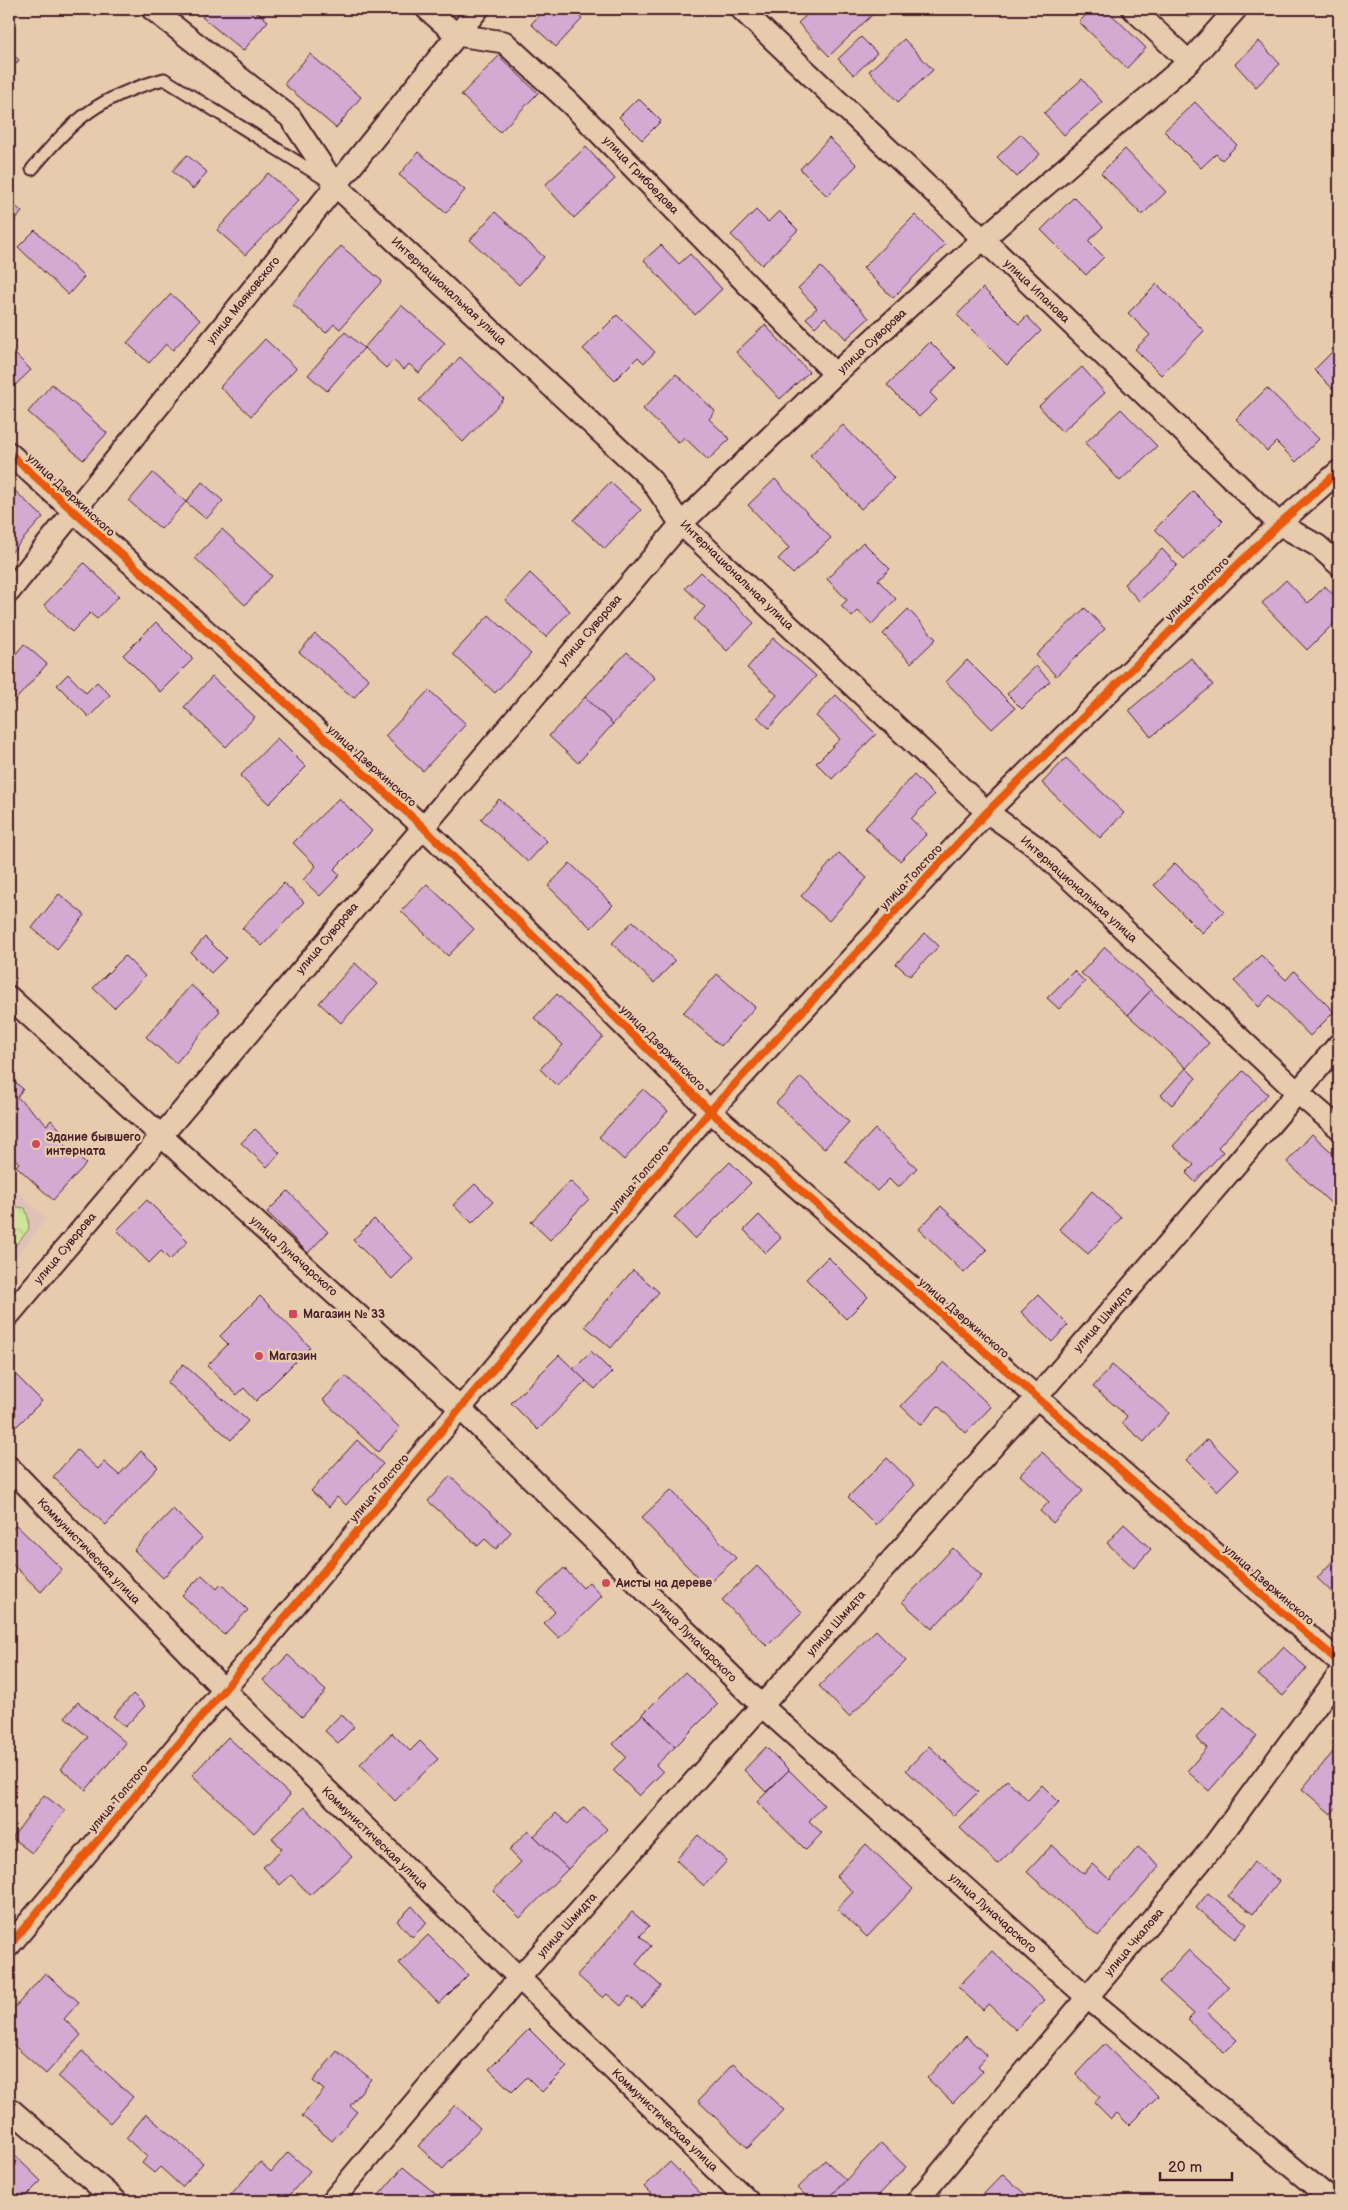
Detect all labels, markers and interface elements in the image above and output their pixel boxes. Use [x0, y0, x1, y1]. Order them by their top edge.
street label: улица Грибоедова [599, 133, 682, 218]
street label: Интернациональная улица [388, 234, 509, 349]
street label: улица Маяковского [204, 254, 283, 347]
street label: улица Ипанова [1001, 256, 1073, 327]
street label: улица Суворова [835, 306, 910, 377]
street label: улица Дзержинского [24, 451, 118, 540]
street label: Интернациональная улица [677, 517, 797, 634]
street label: улица Толстого [1162, 554, 1233, 625]
street label: улица Суворова [556, 592, 625, 669]
street label: улица Дзержинского [324, 722, 419, 810]
street label: Интернациональная улица [1017, 833, 1140, 946]
street label: улица Толстого [877, 841, 946, 913]
street label: улица Суворова [293, 899, 362, 977]
street label: улица Дзержинского [617, 1002, 709, 1094]
place label: Здание бывшего интерната [46, 1130, 141, 1159]
marker: Здание бывшего интерната [30, 1138, 42, 1150]
street label: улица Толстого [606, 1141, 672, 1216]
street label: улица Суворова [31, 1209, 100, 1287]
street label: улица Луначарского [247, 1213, 341, 1300]
street label: улица Дзержинского [915, 1275, 1012, 1362]
street label: улица Шмидта [1071, 1283, 1136, 1355]
place label: Магазин № 33 [303, 1307, 385, 1322]
marker: Магазин № 33 [287, 1308, 299, 1320]
place label: Магазин [269, 1349, 317, 1364]
marker: Магазин [253, 1350, 265, 1362]
street label: улица Толстого [346, 1451, 412, 1526]
street label: Коммунистическая улица [34, 1495, 143, 1608]
street label: улица Дзержинского [1220, 1542, 1317, 1629]
place label: Аисты на дереве [615, 1576, 712, 1591]
marker: Аисты на дереве [600, 1577, 612, 1589]
street label: улица Шмидта [804, 1587, 869, 1659]
street label: улица Луначарского [650, 1595, 740, 1685]
street label: улица Толстого [85, 1761, 151, 1836]
street label: Коммунистическая улица [318, 1784, 431, 1893]
street label: улица Луначарского [946, 1870, 1040, 1957]
street label: улица Шмидта [534, 1890, 601, 1961]
street label: улица Чкалова [1102, 1905, 1167, 1979]
street label: Коммунистическая улица [608, 2066, 721, 2175]
scale bar [1160, 2150, 1233, 2182]
text: 20 m [1168, 2158, 1202, 2177]

